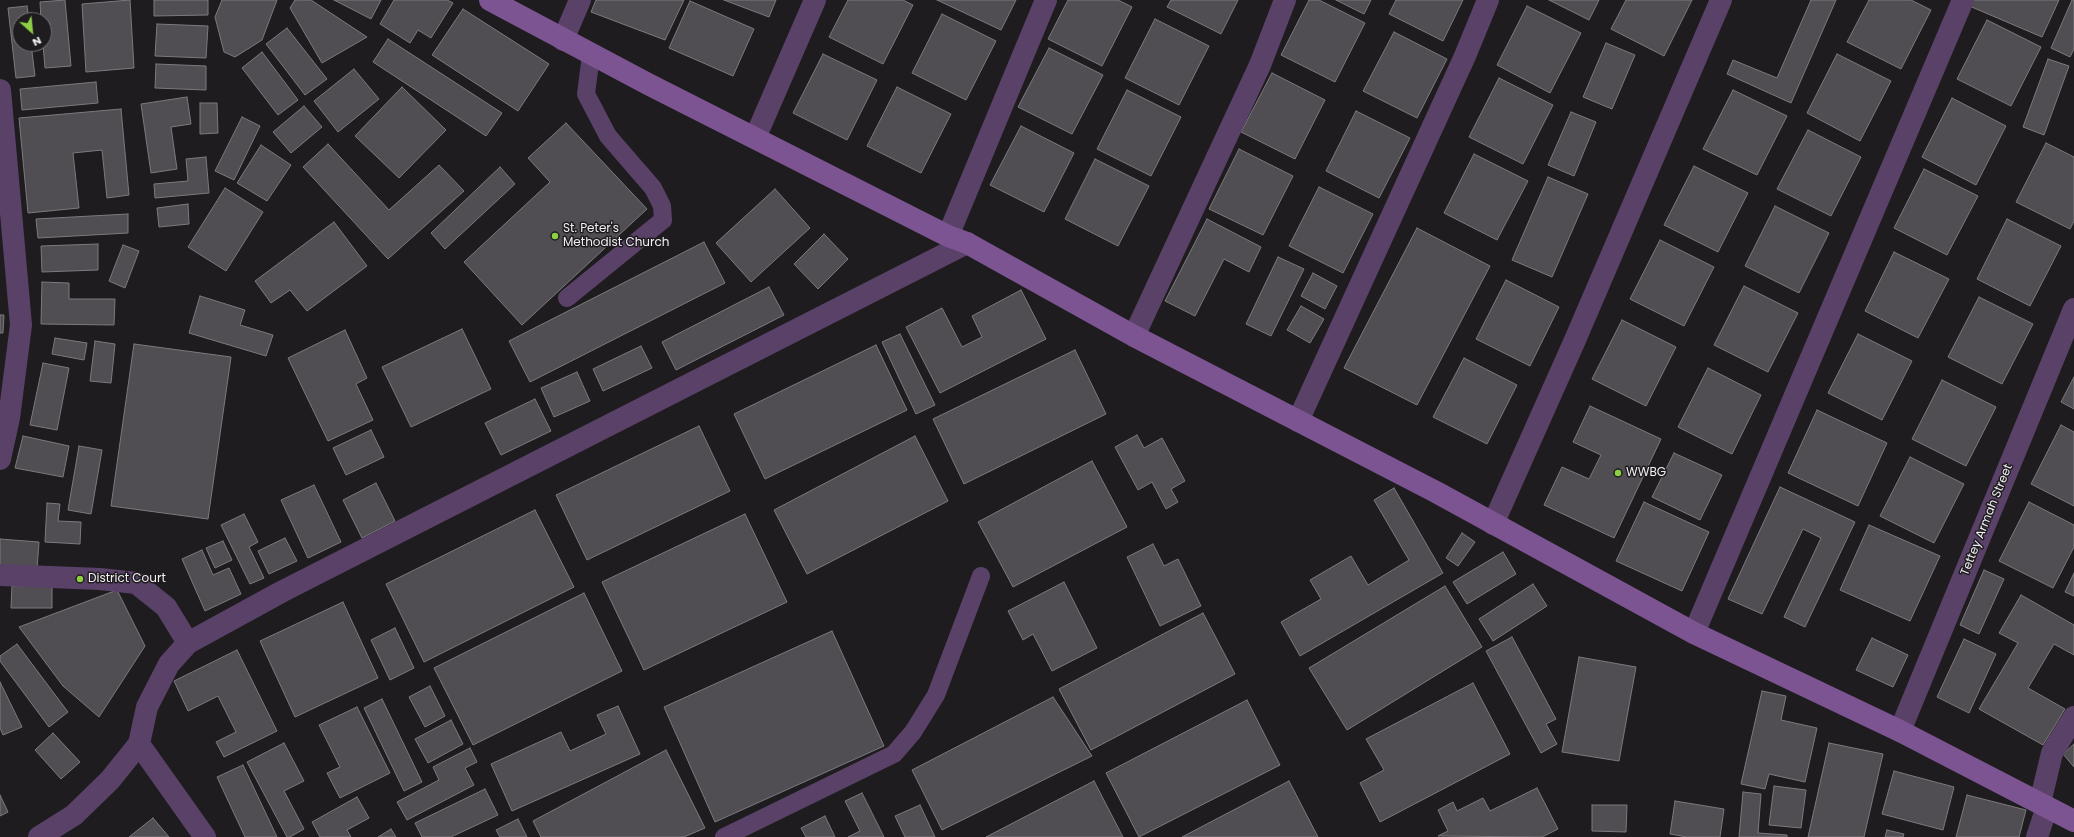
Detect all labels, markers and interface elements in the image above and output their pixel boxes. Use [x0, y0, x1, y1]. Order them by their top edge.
north arrow [12, 12, 52, 52]
text: N [30, 33, 44, 51]
place label: St. Peter's Methodist Church [563, 222, 669, 250]
marker: St. Peter's Methodist Church [550, 231, 560, 241]
street label: Tettey Armah Street [1958, 462, 2016, 578]
place label: WWBG [1626, 466, 1666, 480]
marker: WWBG [1613, 468, 1623, 478]
place label: District Court [88, 572, 166, 586]
marker: District Court [75, 574, 85, 584]

